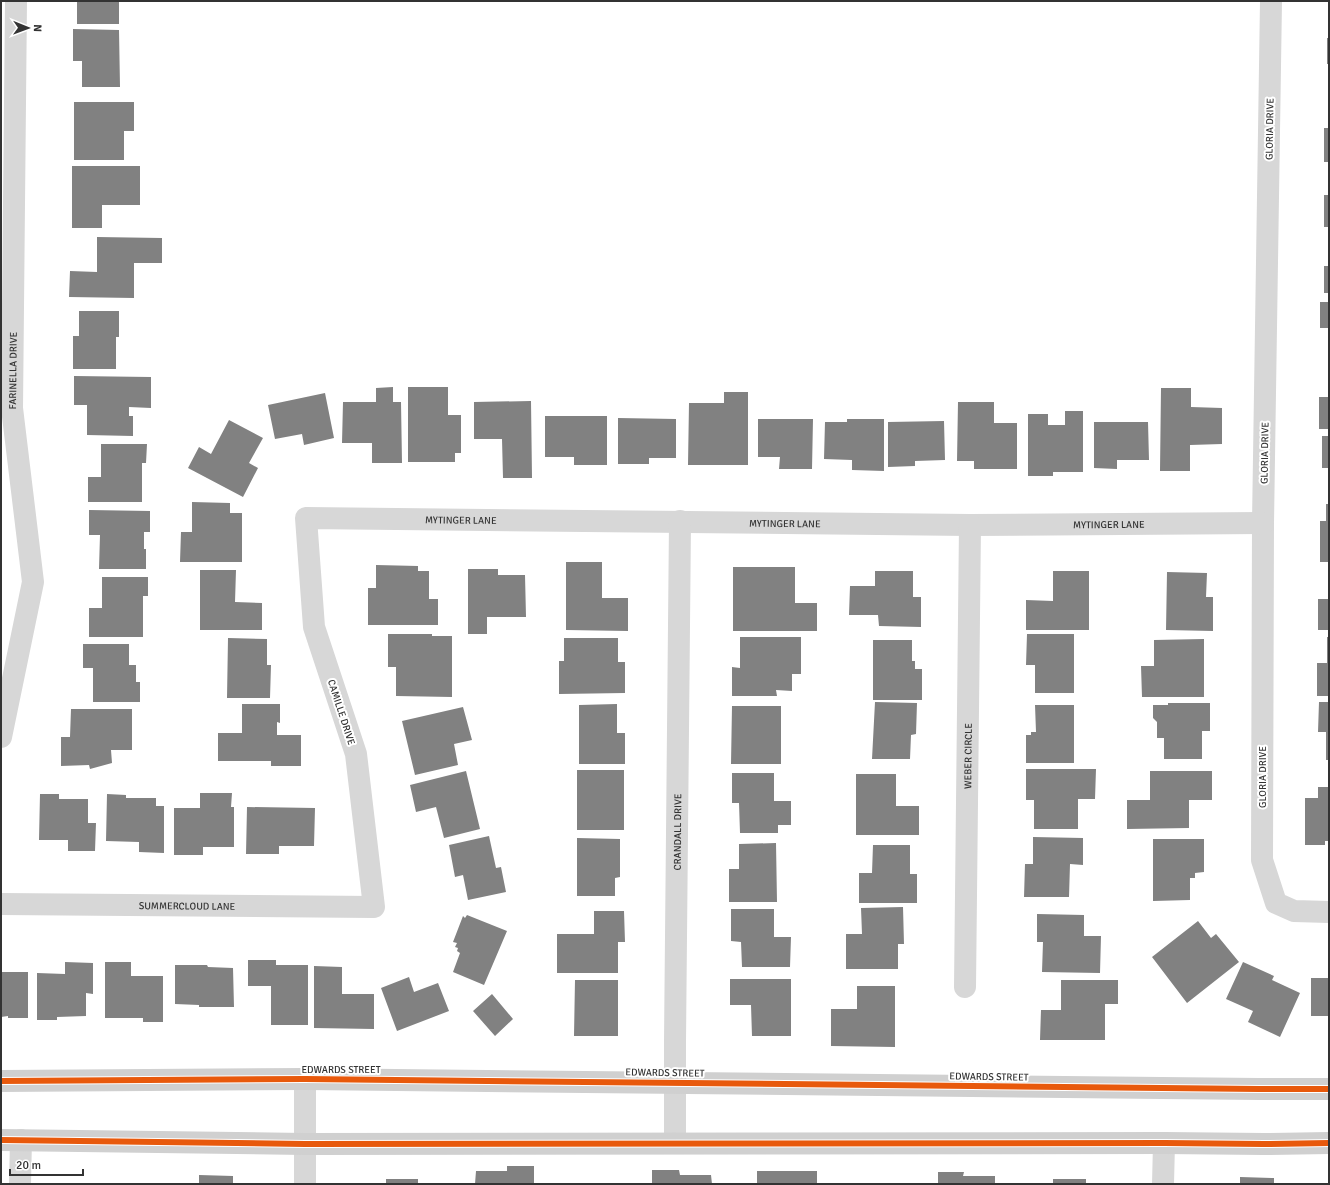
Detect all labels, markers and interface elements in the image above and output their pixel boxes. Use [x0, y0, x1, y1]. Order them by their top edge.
north arrow [8, 8, 48, 48]
text: N [31, 24, 44, 32]
street label: GLORIA DRIVE [1263, 98, 1277, 160]
street label: FARINELLA DRIVE [7, 331, 20, 409]
street label: GLORIA DRIVE [1258, 422, 1272, 484]
street label: MYTINGER LANE [425, 514, 497, 527]
street label: MYTINGER LANE [749, 518, 821, 530]
street label: MYTINGER LANE [1073, 519, 1145, 531]
street label: CAMILLE DRIVE [325, 678, 357, 747]
street label: WEBER CIRCLE [962, 723, 975, 789]
street label: GLORIA DRIVE [1257, 746, 1269, 808]
street label: CRANDALL DRIVE [672, 793, 684, 870]
street label: SUMMERCLOUD LANE [139, 900, 236, 913]
street label: EDWARDS STREET [301, 1064, 381, 1076]
street label: EDWARDS STREET [625, 1066, 705, 1080]
street label: EDWARDS STREET [949, 1070, 1029, 1084]
scale bar [10, 1151, 83, 1177]
text: 20 m [16, 1158, 41, 1173]

